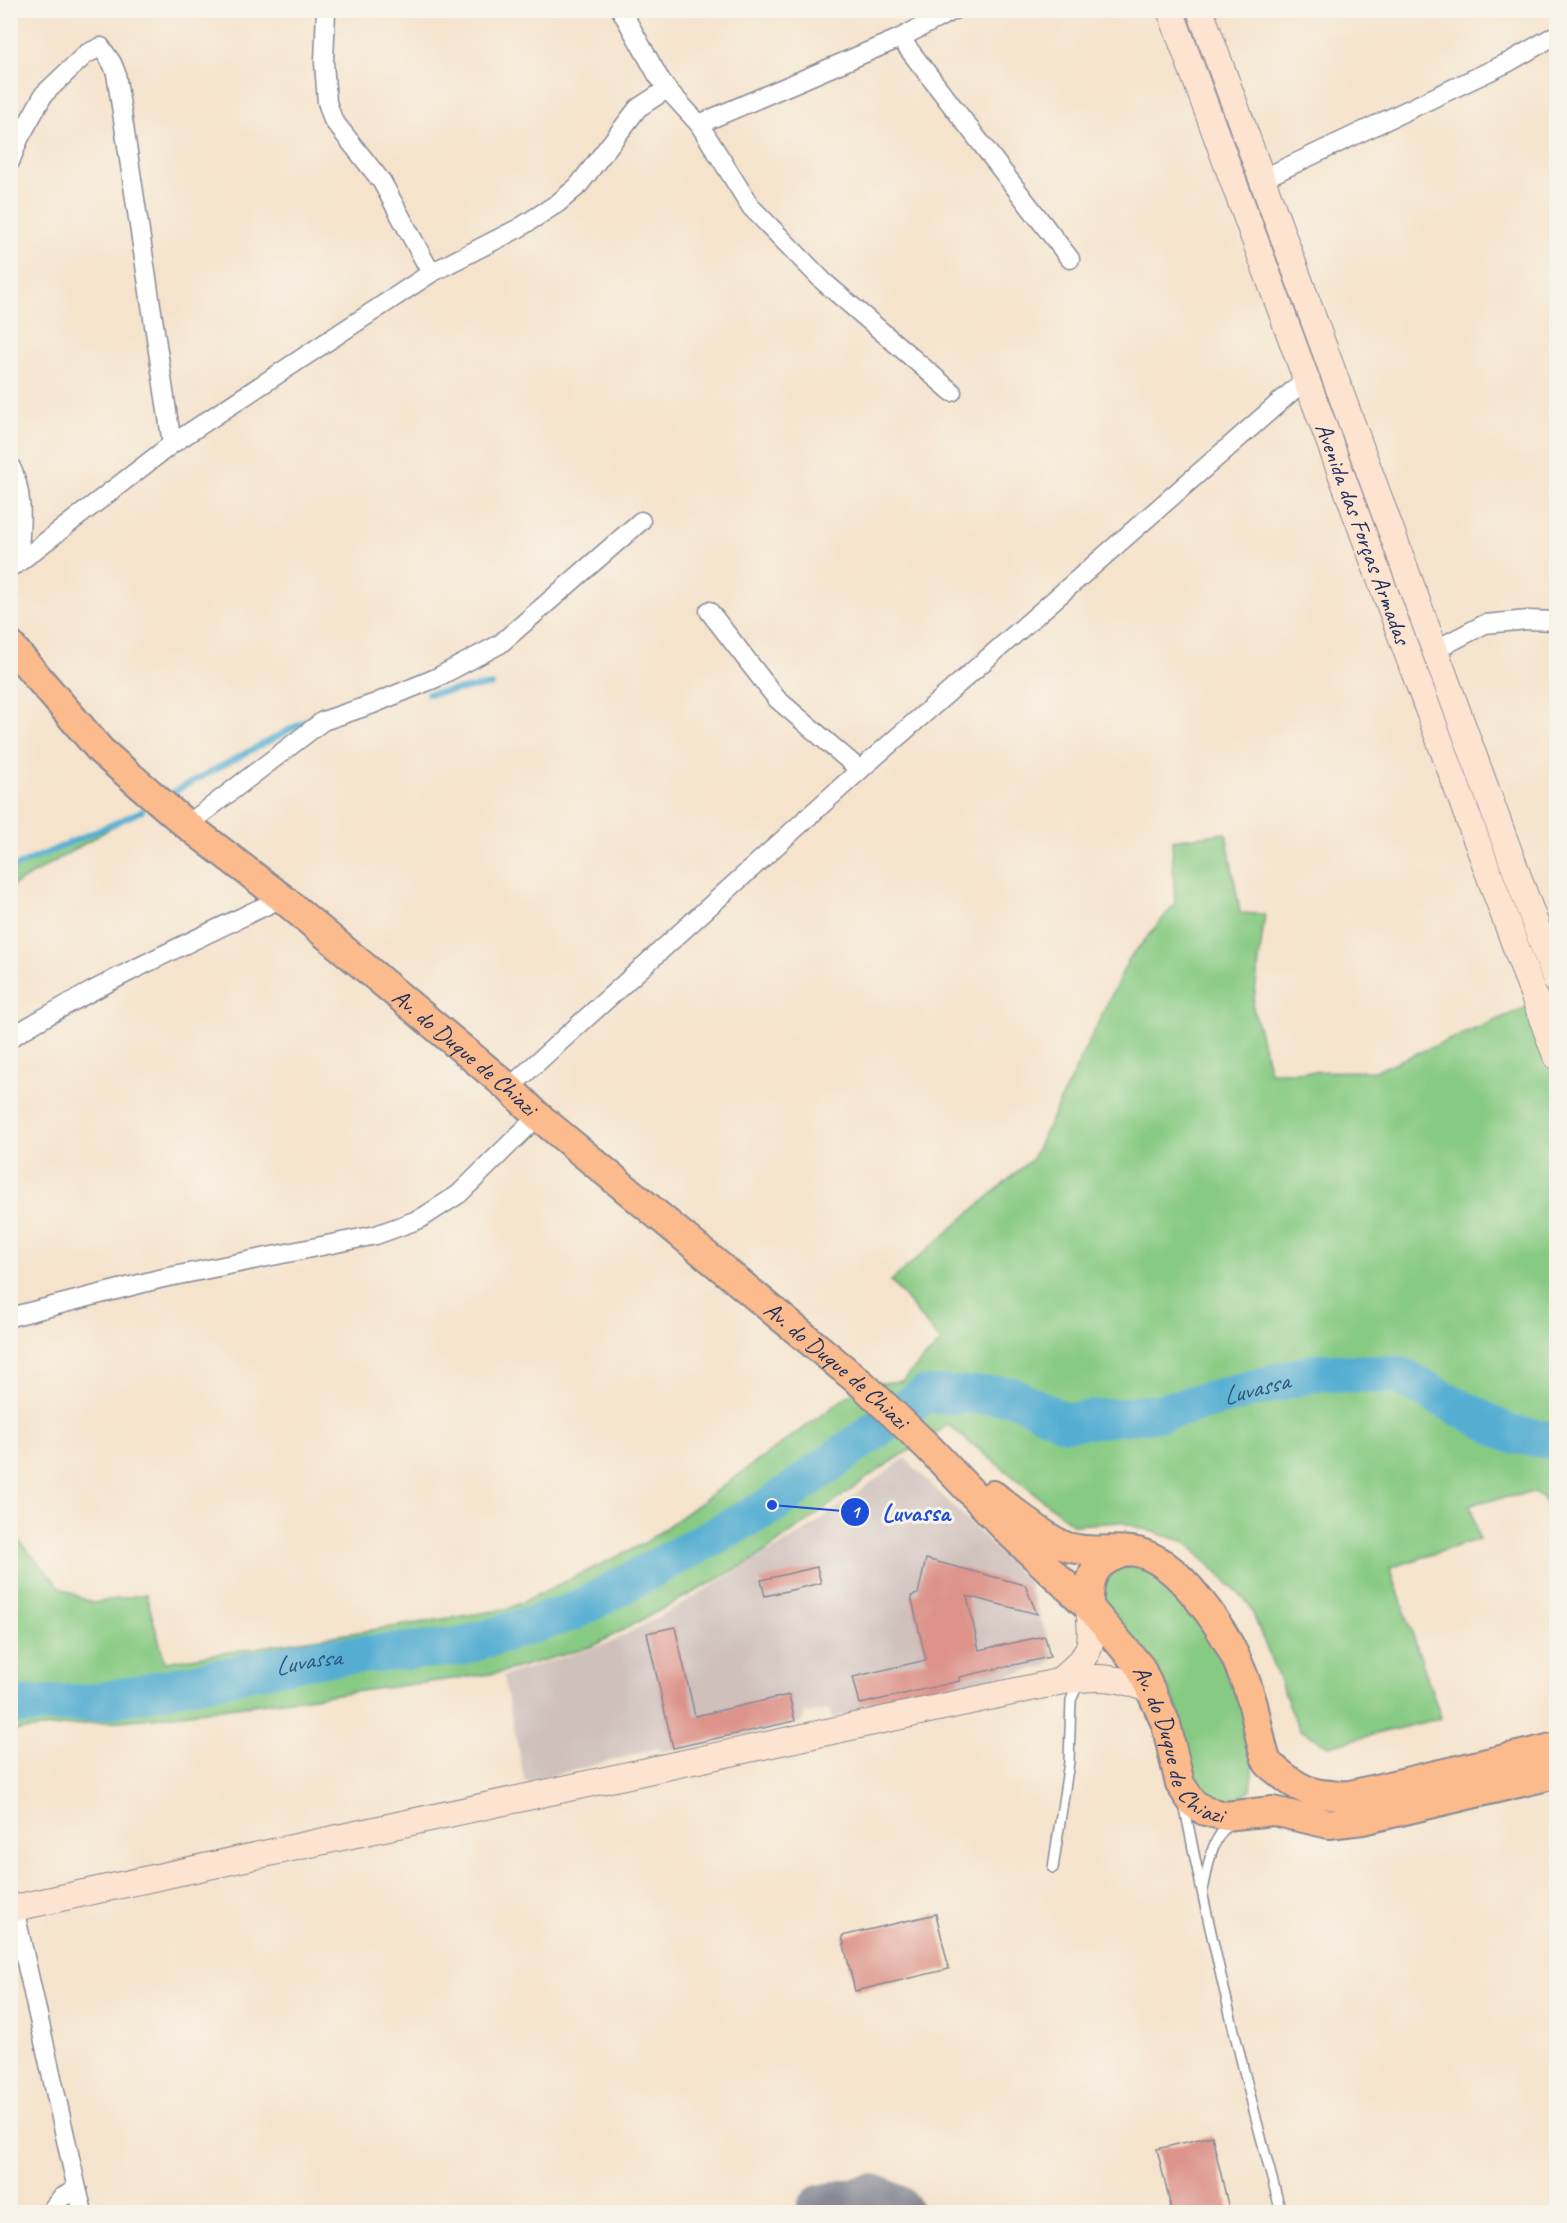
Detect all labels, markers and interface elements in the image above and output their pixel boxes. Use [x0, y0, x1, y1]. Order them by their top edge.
street label: Avenida das Forças Armadas [1309, 419, 1418, 650]
street label: Av. do Duque de Chiazi [386, 982, 545, 1124]
street label: Av. do Duque de Chiazi [758, 1295, 917, 1437]
water label: Luvassa [1219, 1363, 1295, 1412]
callout: Luvassa [840, 1490, 962, 1534]
text: Luvassa [882, 1496, 952, 1529]
text: 1 [851, 1501, 861, 1523]
water label: Luvassa [272, 1640, 346, 1683]
street label: Av. do Duque de Chiazi [1126, 1660, 1230, 1831]

